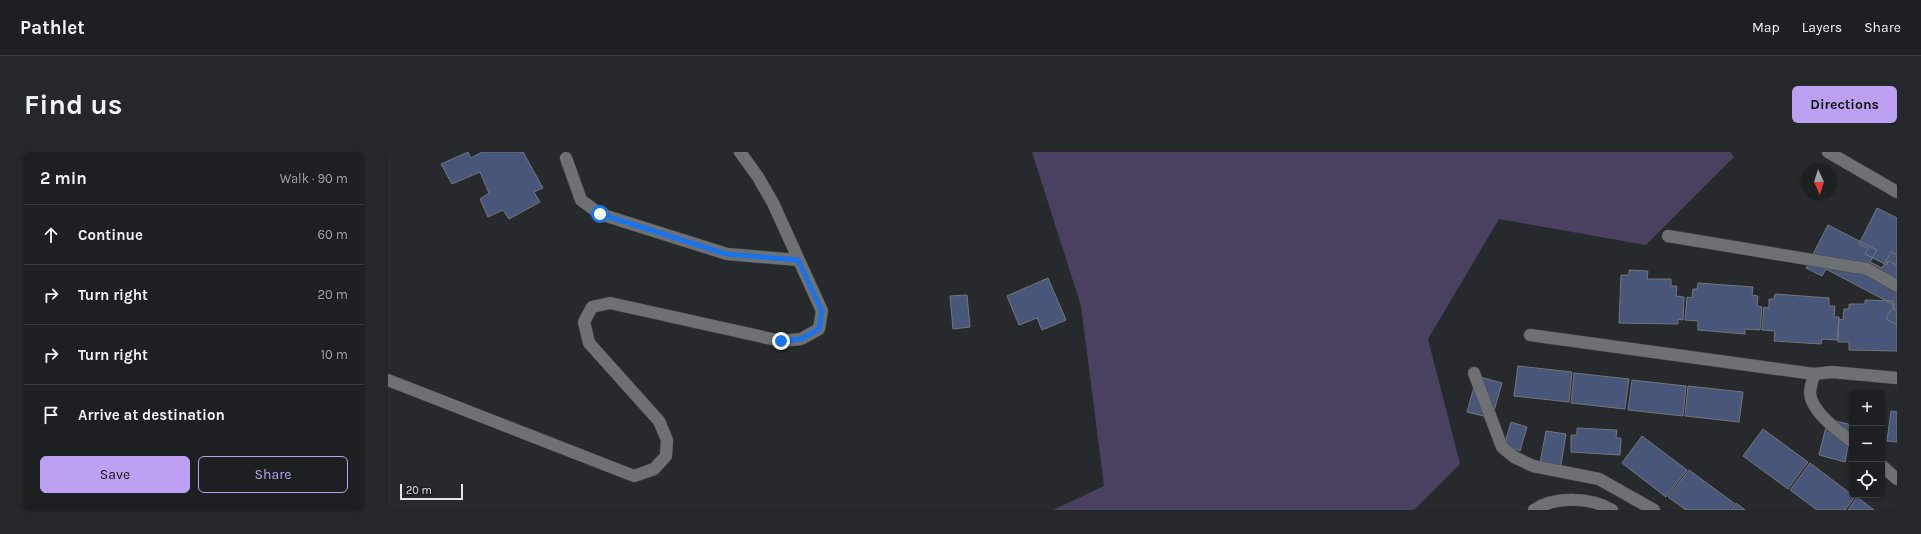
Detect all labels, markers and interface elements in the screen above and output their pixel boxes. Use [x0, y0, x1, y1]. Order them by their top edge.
text: Pathlet [20, 17, 85, 39]
text: Map [1752, 19, 1780, 36]
text: Layers [1802, 19, 1842, 36]
text: Share [1864, 19, 1901, 36]
button: Directions [1792, 86, 1897, 123]
text: Find us [24, 88, 123, 121]
north arrow [1801, 164, 1837, 200]
text: 2 min [40, 168, 87, 188]
text: Walk · 90 m [280, 171, 348, 186]
route start [591, 205, 609, 223]
icon: ahead [40, 224, 62, 246]
text: Continue [78, 226, 143, 244]
text: 60 m [318, 227, 348, 242]
icon: right [40, 284, 62, 306]
text: Turn right [78, 286, 148, 304]
text: 20 m [318, 287, 348, 302]
route end [772, 332, 790, 350]
icon: right [40, 344, 62, 366]
text: Turn right [78, 346, 148, 364]
text: 10 m [321, 347, 348, 362]
map controls [1849, 390, 1885, 498]
button: + [1849, 390, 1885, 426]
icon: arrive [40, 404, 62, 426]
text: Arrive at destination [78, 406, 225, 424]
button: − [1849, 426, 1885, 462]
button: Save [40, 456, 190, 493]
button: Share [198, 456, 348, 493]
button: locate [1849, 462, 1885, 498]
scale bar [400, 482, 463, 501]
text: 20 m [406, 484, 432, 497]

